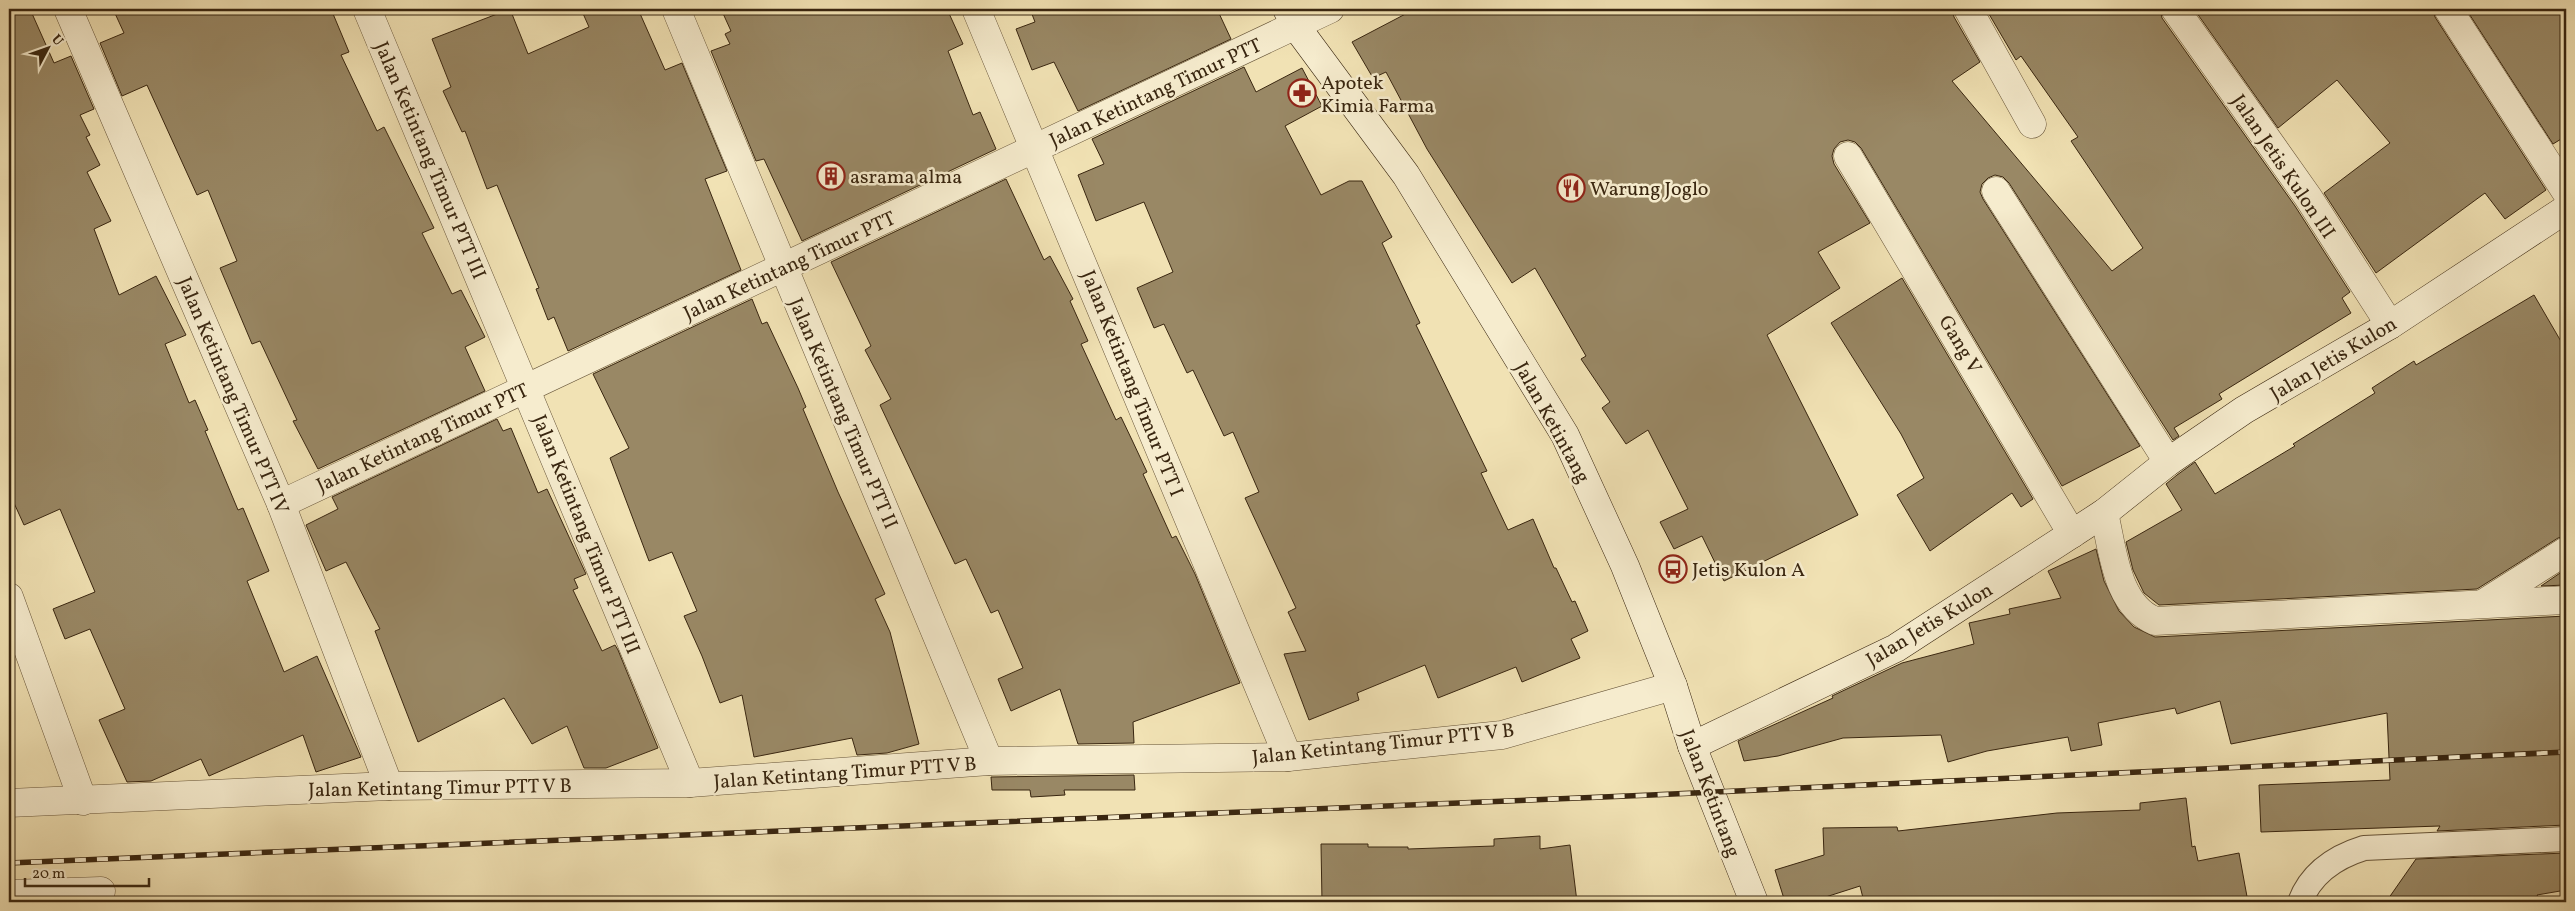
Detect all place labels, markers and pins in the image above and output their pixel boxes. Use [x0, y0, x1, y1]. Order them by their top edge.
place label: Apotek Kimia Farma [1321, 70, 1435, 121]
pharmacy icon: Apotek Kimia Farma [1287, 78, 1317, 108]
building icon: asrama alma [816, 161, 846, 191]
place label: asrama alma [850, 164, 962, 192]
restaurant icon: Warung Joglo [1556, 173, 1586, 203]
place label: Warung Joglo [1590, 176, 1709, 204]
bus stop icon: Jetis Kulon A [1658, 554, 1688, 584]
place label: Jetis Kulon A [1692, 557, 1805, 585]

